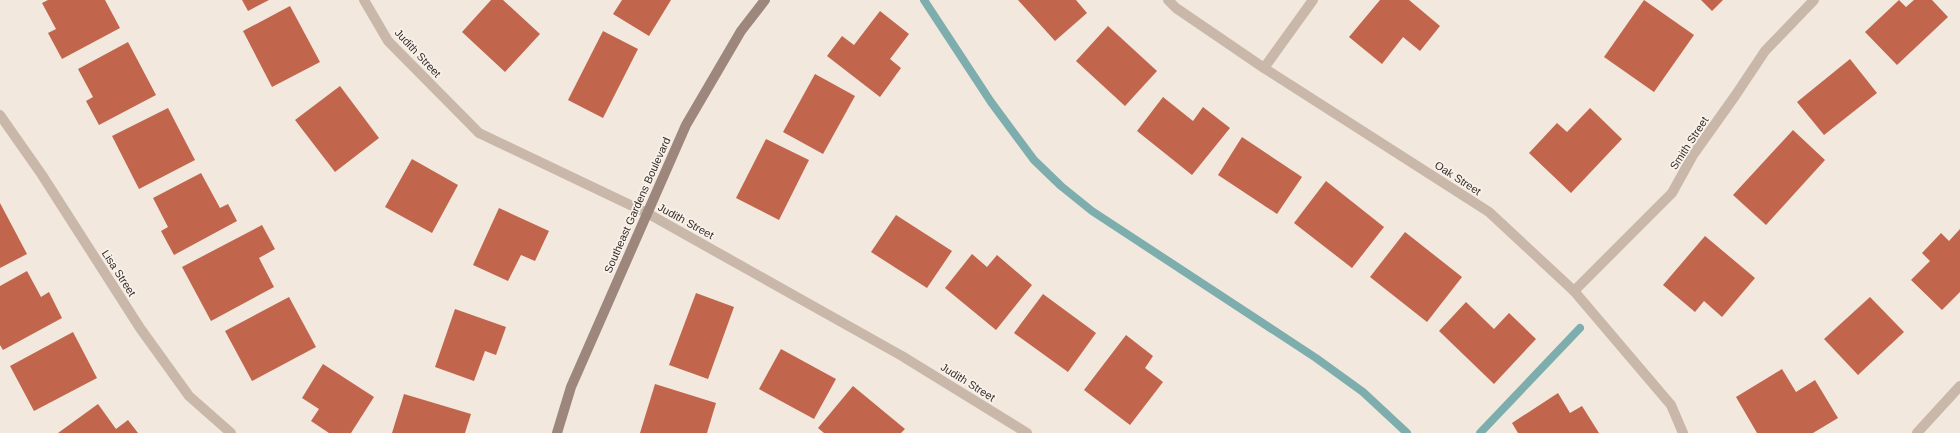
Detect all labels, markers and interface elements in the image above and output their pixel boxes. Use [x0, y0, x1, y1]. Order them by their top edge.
street label: Judith Street [393, 26, 443, 80]
street label: Smith Street [1667, 114, 1711, 172]
street label: Southeast Gardens Boulevard [602, 135, 672, 275]
street label: Oak Street [1433, 159, 1483, 197]
street label: Judith Street [656, 201, 716, 241]
street label: Lisa Street [100, 248, 138, 298]
street label: Judith Street [939, 361, 997, 403]

